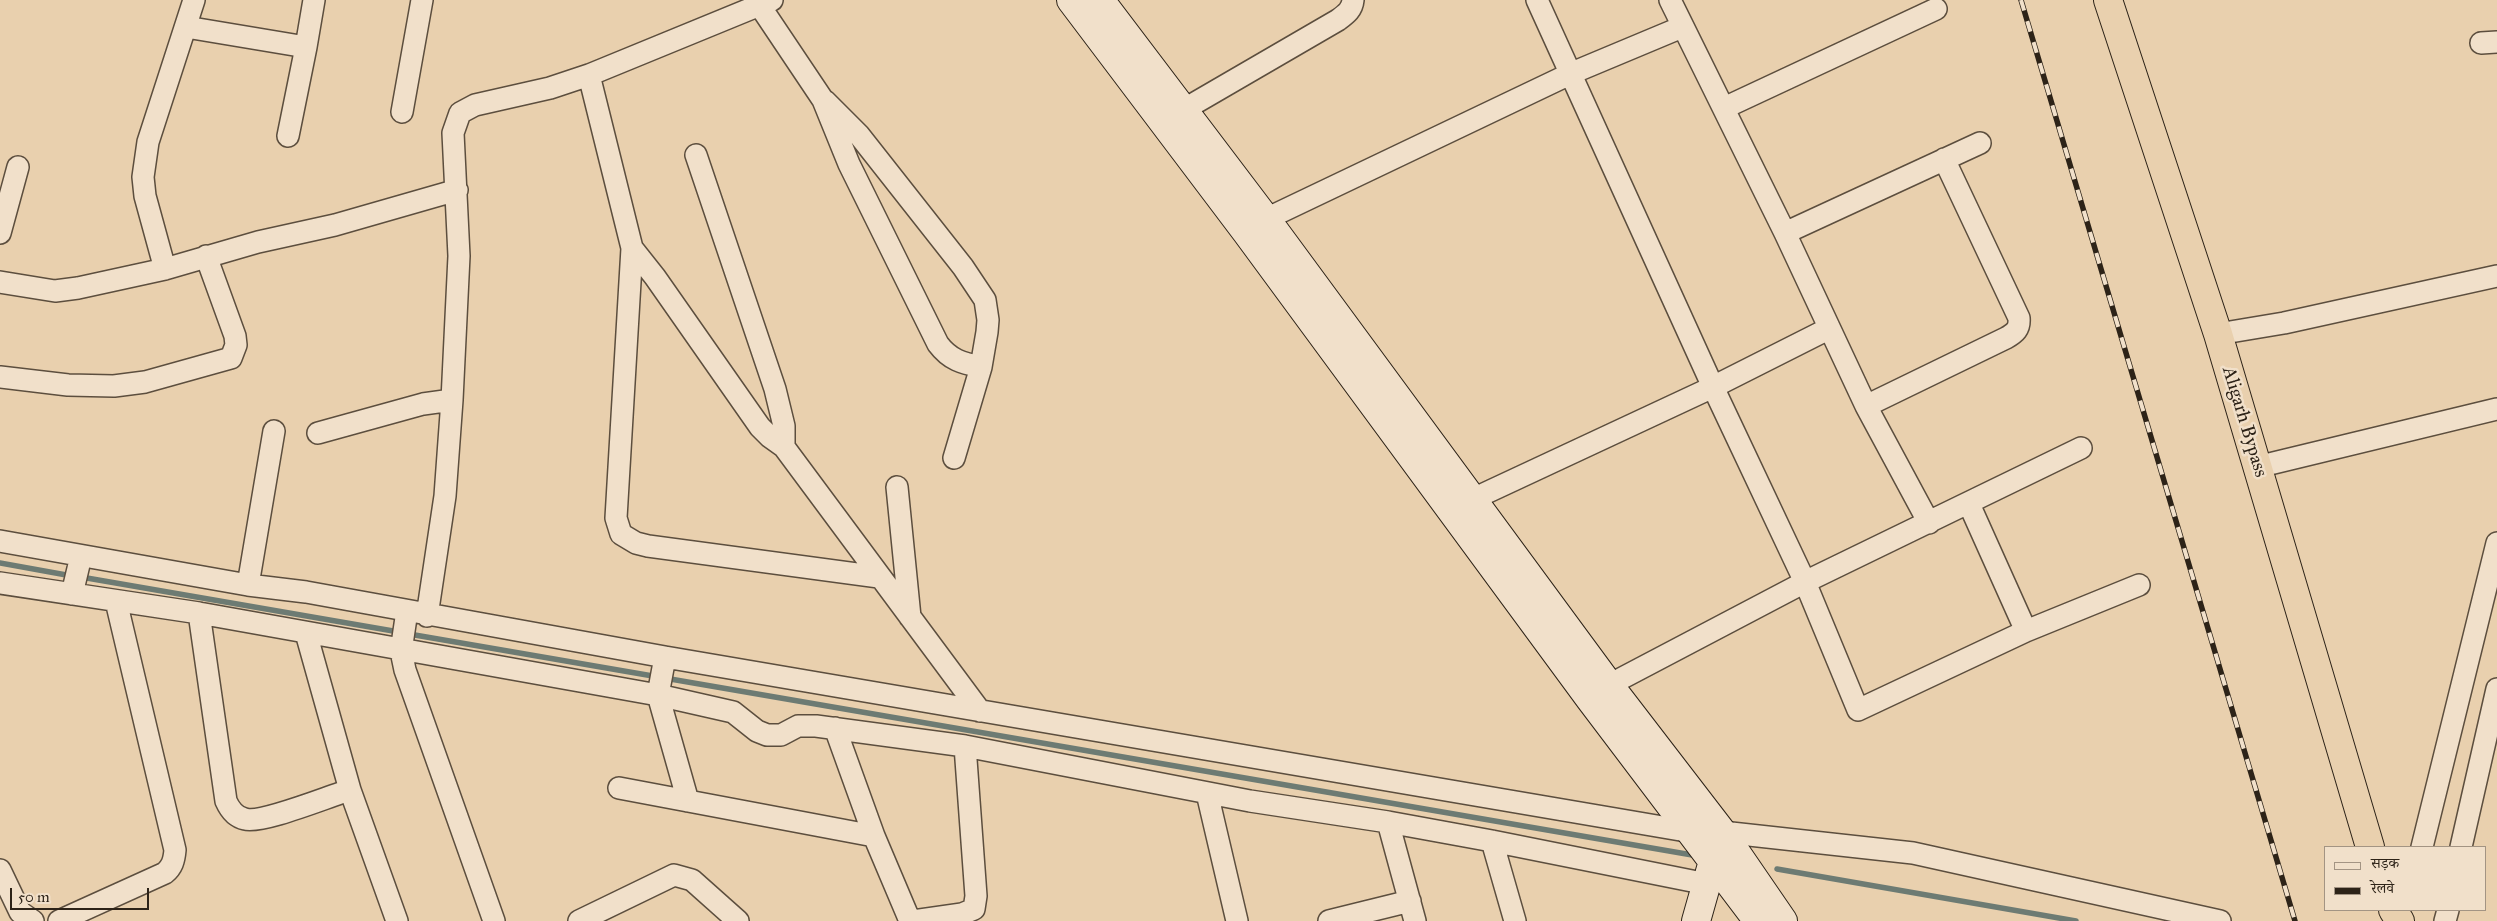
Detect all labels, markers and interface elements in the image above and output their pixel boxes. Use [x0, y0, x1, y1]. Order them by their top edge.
street label: Aligarh Bypass [2216, 364, 2272, 480]
legend [2324, 846, 2487, 911]
text: सड़क [2371, 854, 2399, 872]
scale bar [12, 878, 151, 910]
text: रेलवे [2371, 879, 2394, 897]
text: 50 m [18, 888, 50, 906]

